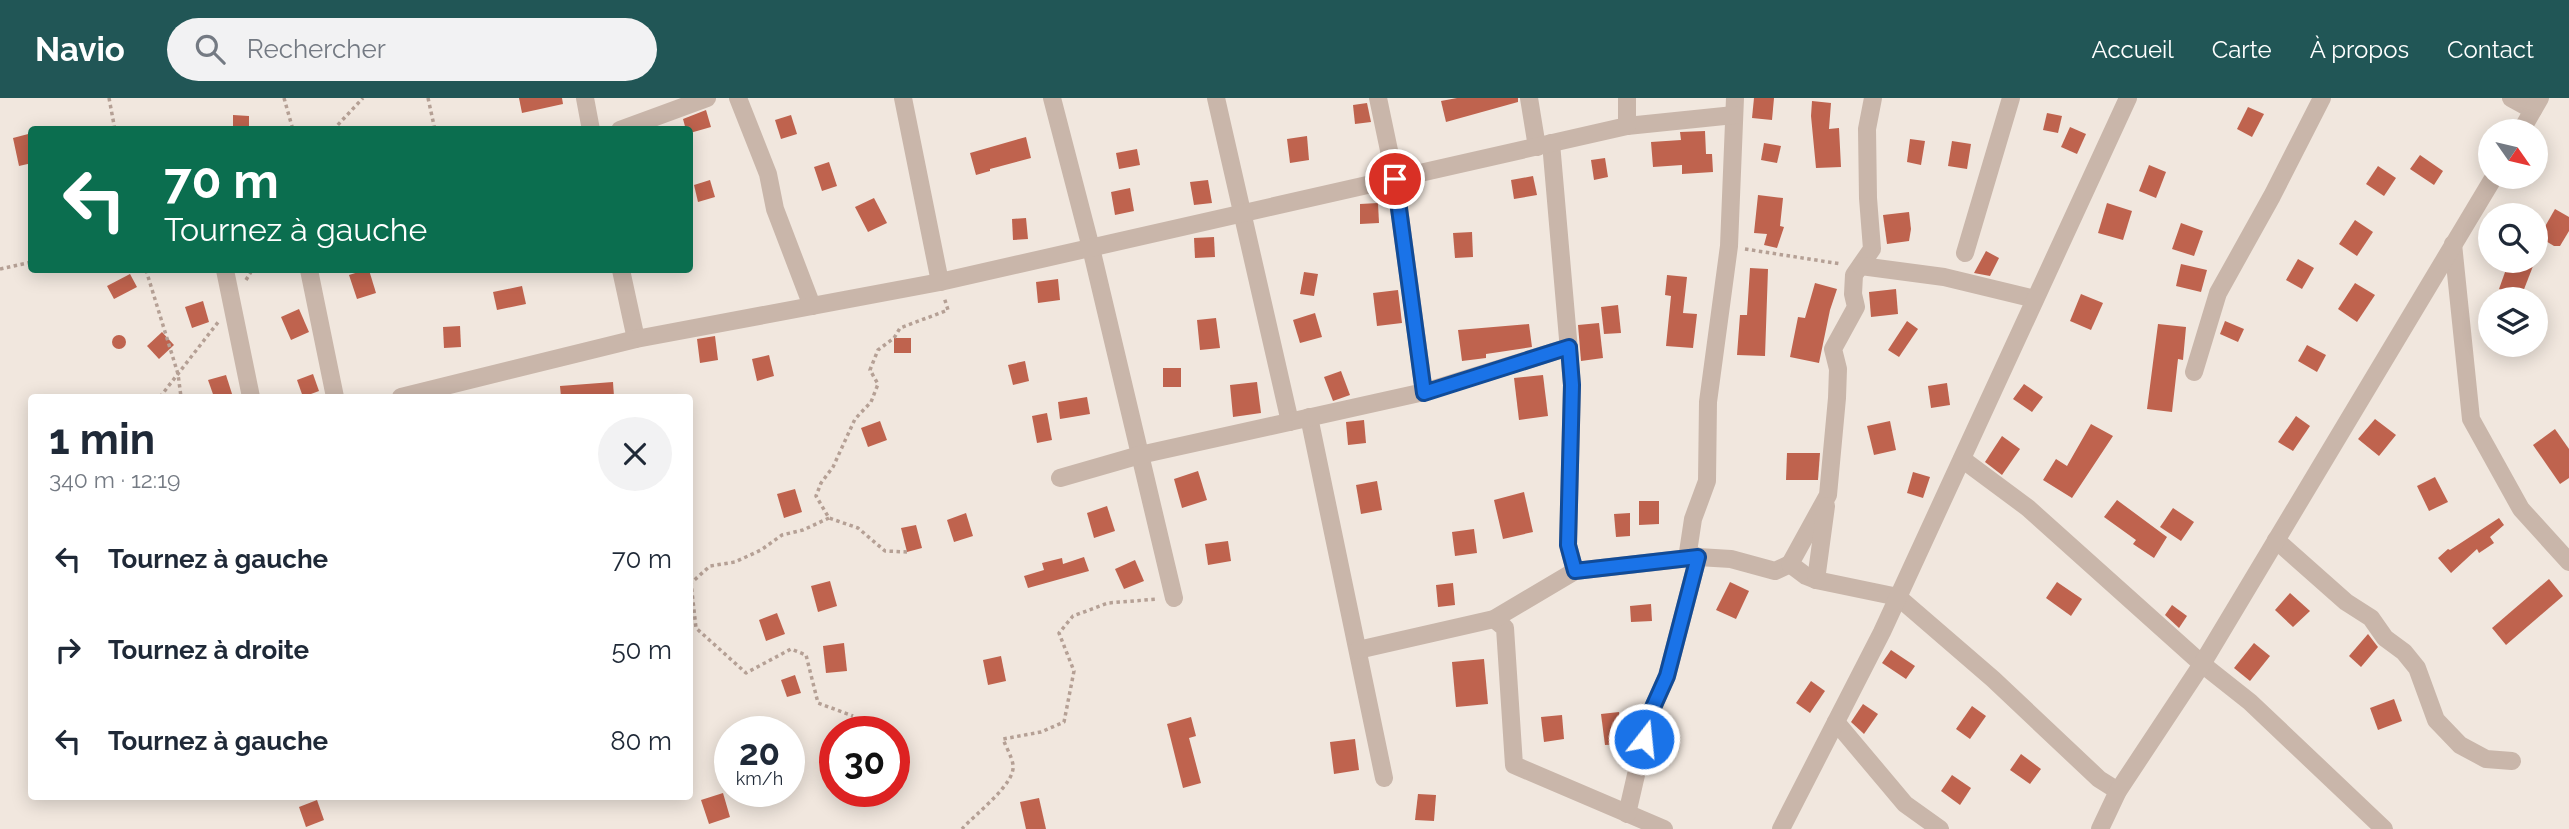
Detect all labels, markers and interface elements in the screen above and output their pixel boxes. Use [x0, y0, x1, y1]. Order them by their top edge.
search box [167, 18, 657, 81]
text: Navio [35, 30, 125, 69]
icon: search [191, 30, 229, 68]
text: Rechercher [247, 34, 386, 64]
text: Accueil [2092, 35, 2174, 64]
text: Carte [2212, 35, 2272, 64]
text: À propos [2310, 35, 2409, 64]
text: Contact [2447, 35, 2534, 64]
north arrow [2478, 119, 2548, 189]
map controls [2478, 119, 2548, 357]
pin [1365, 149, 1425, 209]
text: 70 m [164, 152, 279, 209]
icon: left [49, 154, 140, 245]
icon: arrive [1376, 160, 1414, 198]
button: search [2478, 203, 2548, 273]
text: Tournez à gauche [164, 211, 427, 248]
button: layers [2478, 287, 2548, 357]
text: 1 min [49, 415, 155, 464]
button: close [598, 417, 672, 491]
text: 340 m · 12:19 [49, 466, 180, 493]
icon: left [49, 540, 87, 578]
text: Tournez à gauche [108, 544, 328, 574]
text: 70 m [612, 544, 672, 574]
icon: right [49, 631, 87, 669]
text: Tournez à droite [108, 635, 309, 665]
text: 50 m [611, 635, 672, 665]
position arrow [1607, 702, 1681, 776]
speed limit sign: 30 [819, 716, 910, 807]
icon: left [49, 722, 87, 760]
text: Tournez à gauche [108, 726, 328, 756]
text: 80 m [610, 726, 672, 756]
text: 20 [739, 732, 780, 773]
text: km/h [736, 768, 783, 789]

